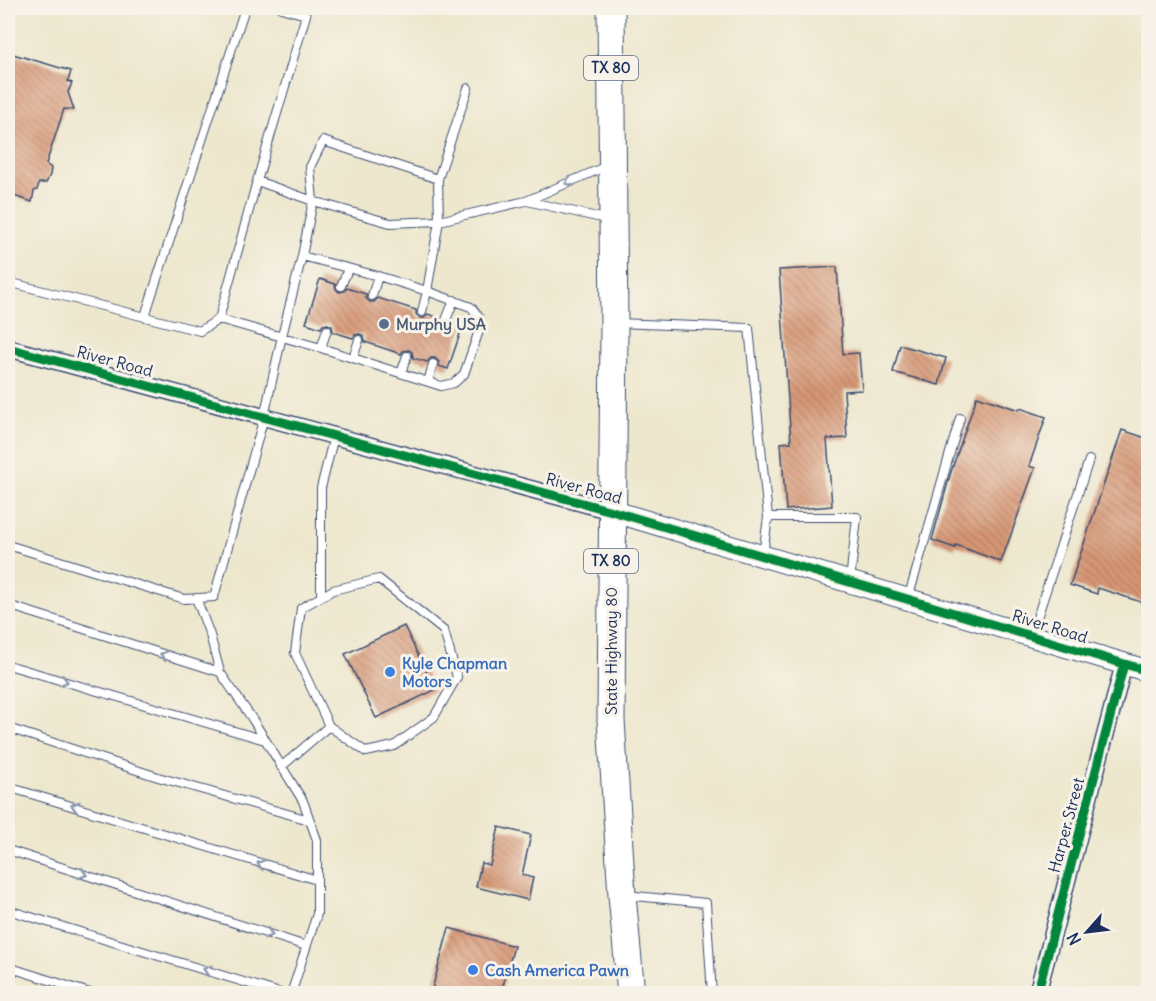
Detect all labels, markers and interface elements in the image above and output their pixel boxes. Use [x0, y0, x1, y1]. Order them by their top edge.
road number: TX 80 [584, 56, 638, 80]
one-way arrow [564, 175, 575, 187]
place label: Murphy USA [396, 314, 486, 335]
marker: Murphy USA [377, 317, 391, 331]
street label: River Road [75, 341, 155, 381]
street label: River Road [544, 468, 624, 508]
road number: TX 80 [584, 549, 638, 573]
street label: State Highway 80 [601, 587, 621, 715]
street label: River Road [1010, 605, 1090, 647]
one-way arrow [159, 650, 170, 662]
place label: Kyle Chapman Motors [402, 653, 507, 691]
marker: Kyle Chapman Motors [383, 665, 397, 679]
one-way arrow [58, 674, 69, 686]
street label: Harper Street [1044, 775, 1088, 875]
one-way arrow [70, 801, 80, 813]
one-way arrow [256, 859, 267, 871]
one-way arrow [77, 867, 88, 880]
north arrow [1057, 902, 1117, 962]
one-way arrow [263, 926, 274, 939]
text: N [1062, 929, 1085, 949]
place label: Cash America Pawn [485, 960, 629, 980]
marker: Cash America Pawn [466, 963, 480, 977]
one-way arrow [202, 965, 213, 978]

